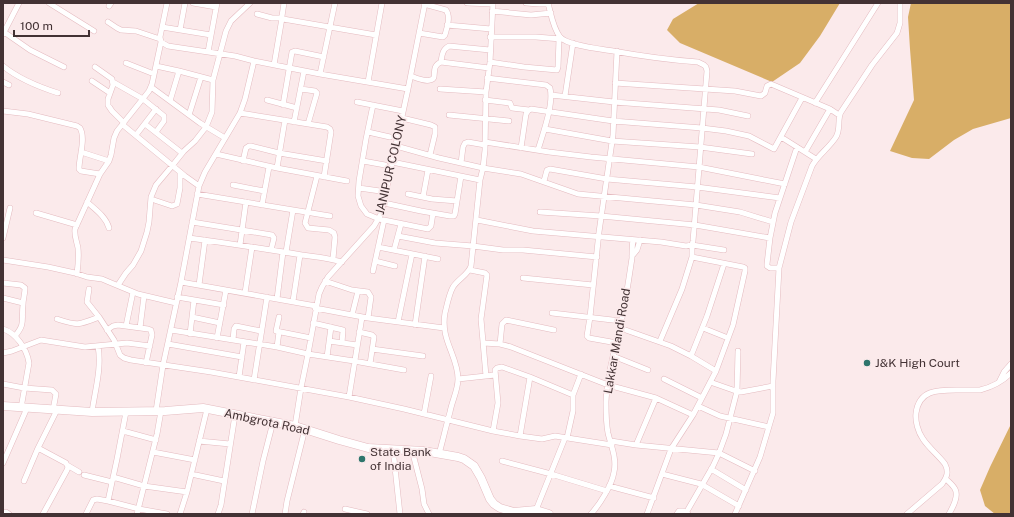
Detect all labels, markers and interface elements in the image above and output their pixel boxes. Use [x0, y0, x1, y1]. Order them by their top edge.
scale bar [14, 12, 89, 38]
text: 100 m [20, 19, 53, 33]
street label: JANIPUR COLONY [373, 113, 409, 216]
street label: Lakkar Mandi Road [601, 287, 633, 395]
place label: J&K High Court [875, 356, 960, 370]
marker: J&K High Court [862, 358, 872, 368]
street label: Ambgrota Road [223, 406, 311, 438]
place label: State Bank of India [370, 445, 432, 473]
marker: State Bank of India [357, 454, 367, 464]

